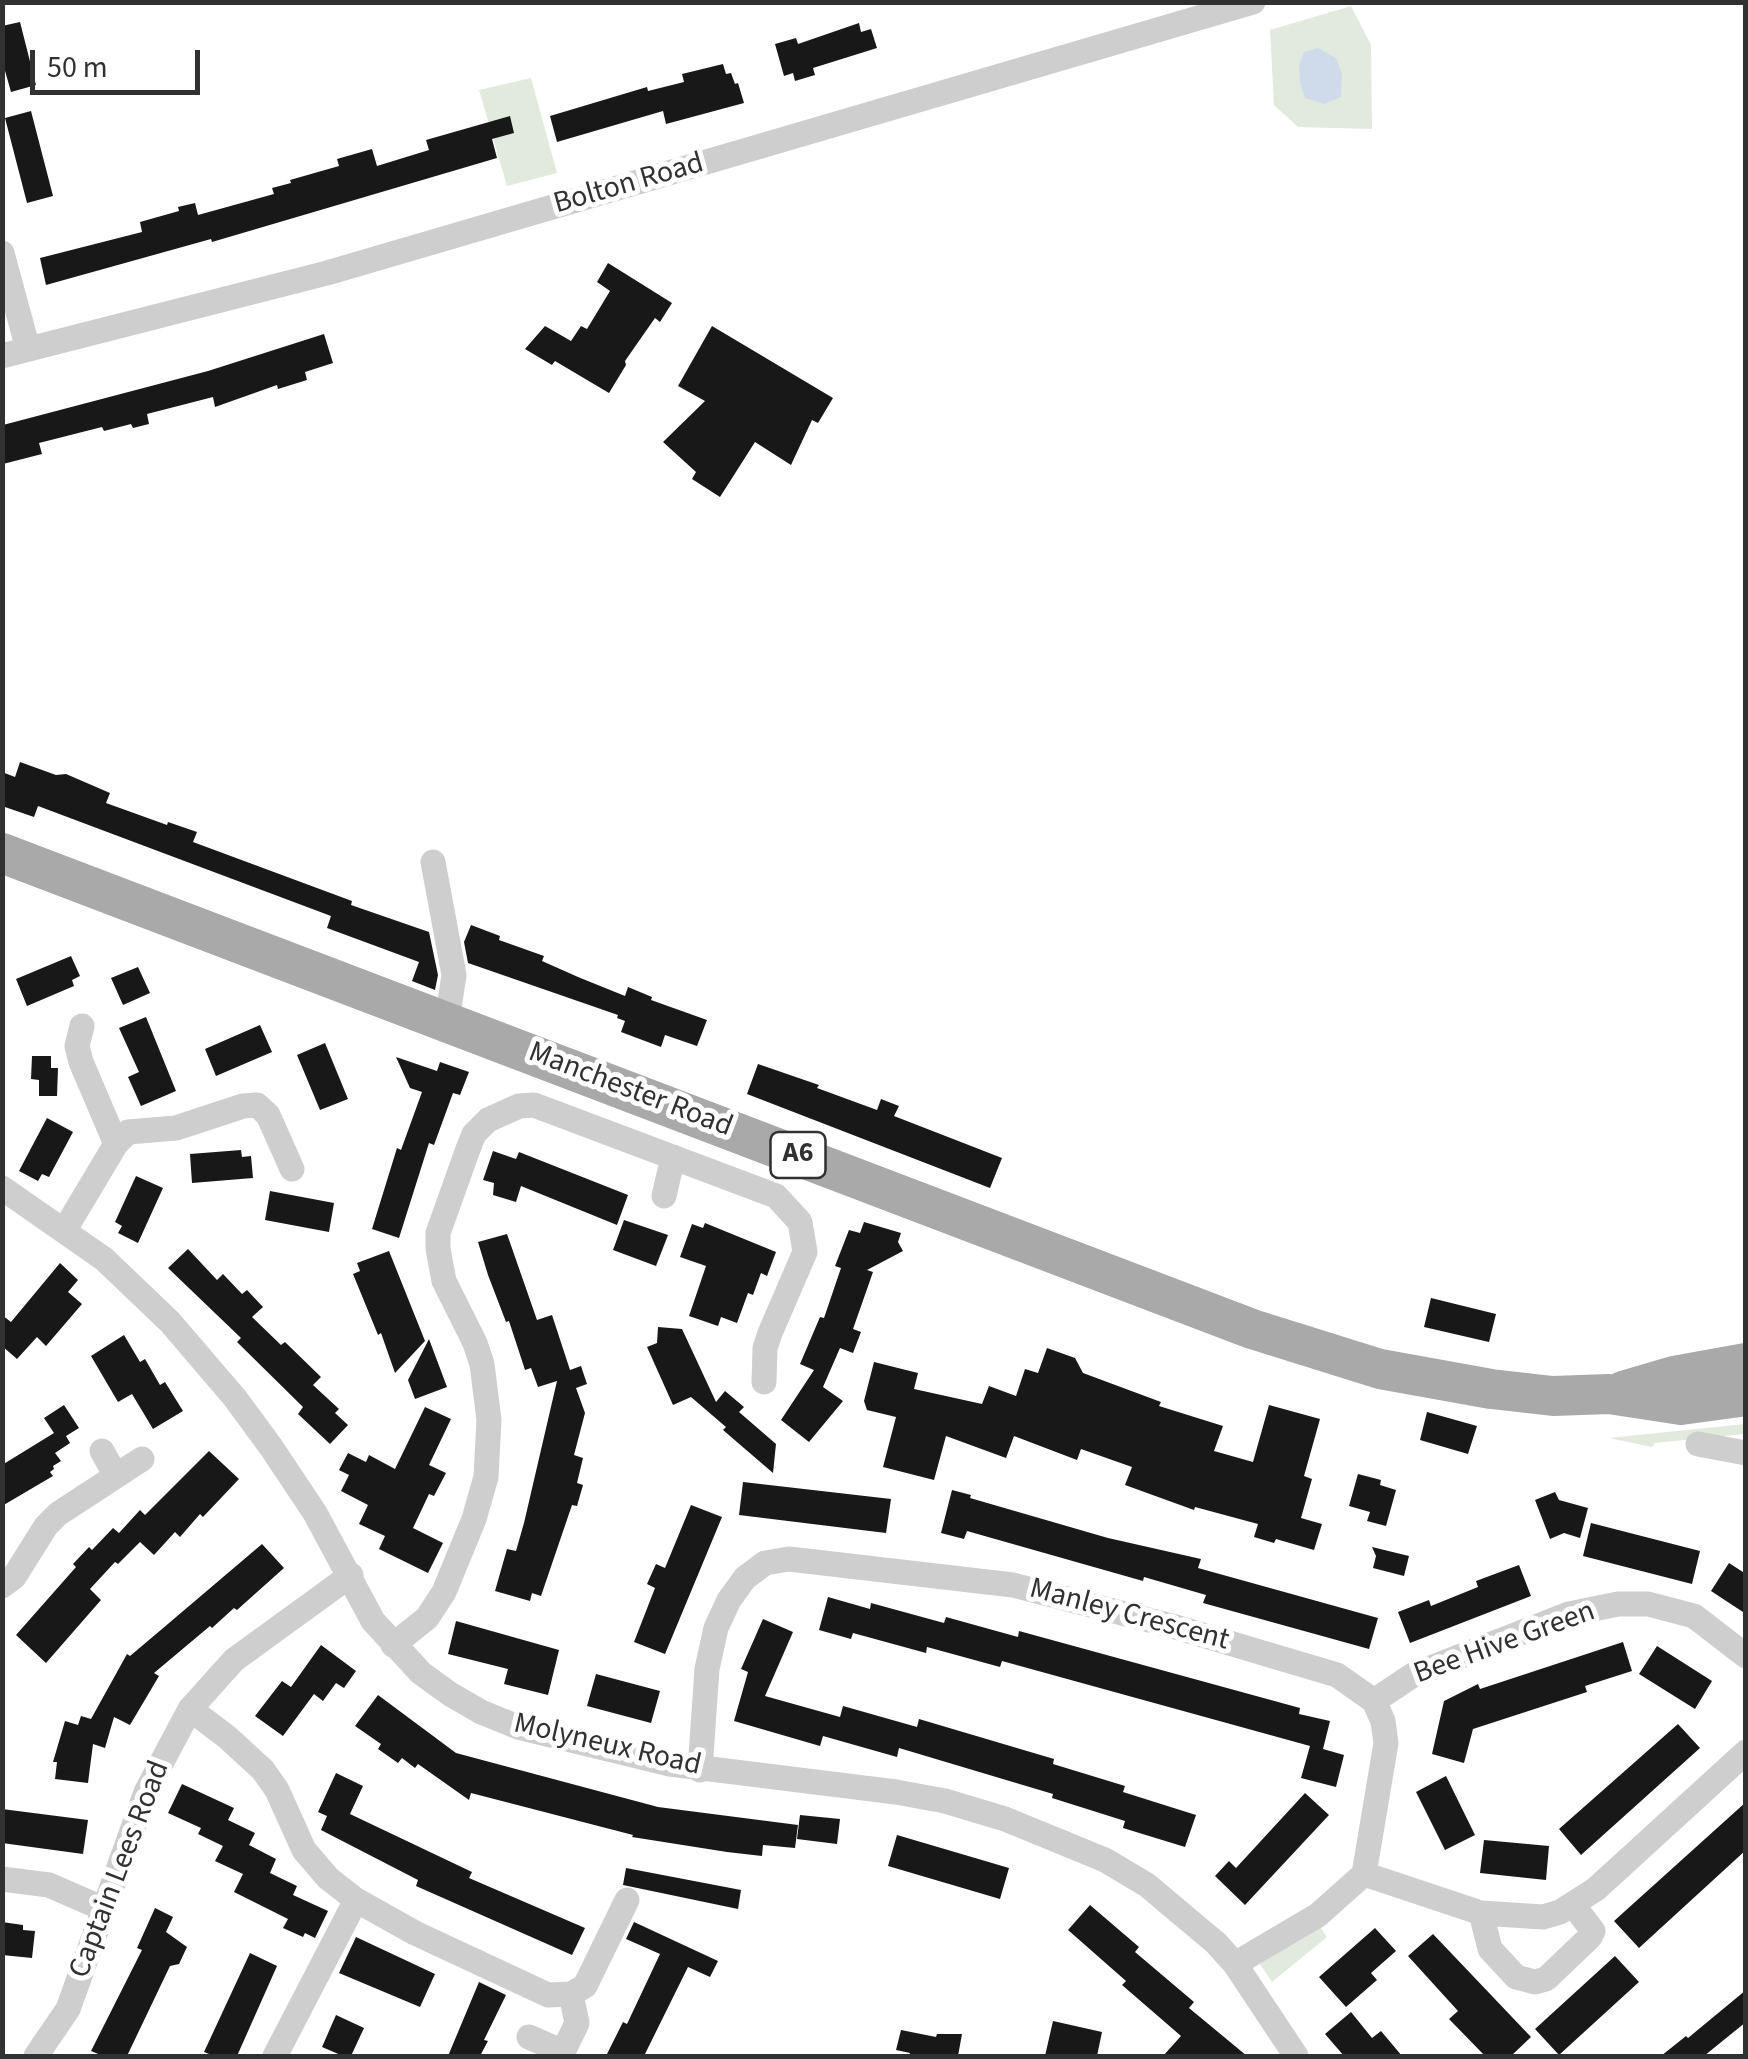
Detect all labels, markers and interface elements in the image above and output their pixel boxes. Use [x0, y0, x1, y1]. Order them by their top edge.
scale bar [35, 30, 205, 92]
text: 50 m [47, 46, 108, 89]
street label: Bolton Road [550, 146, 708, 224]
street label: Manchester Road [523, 1036, 737, 1146]
road number: A6 [770, 1132, 826, 1178]
street label: Manley Crescent [1025, 1572, 1233, 1660]
street label: Bee Hive Green [1410, 1595, 1600, 1693]
street label: Molyneux Road [510, 1707, 704, 1785]
street label: Captain Lees Road [63, 1756, 179, 1984]

